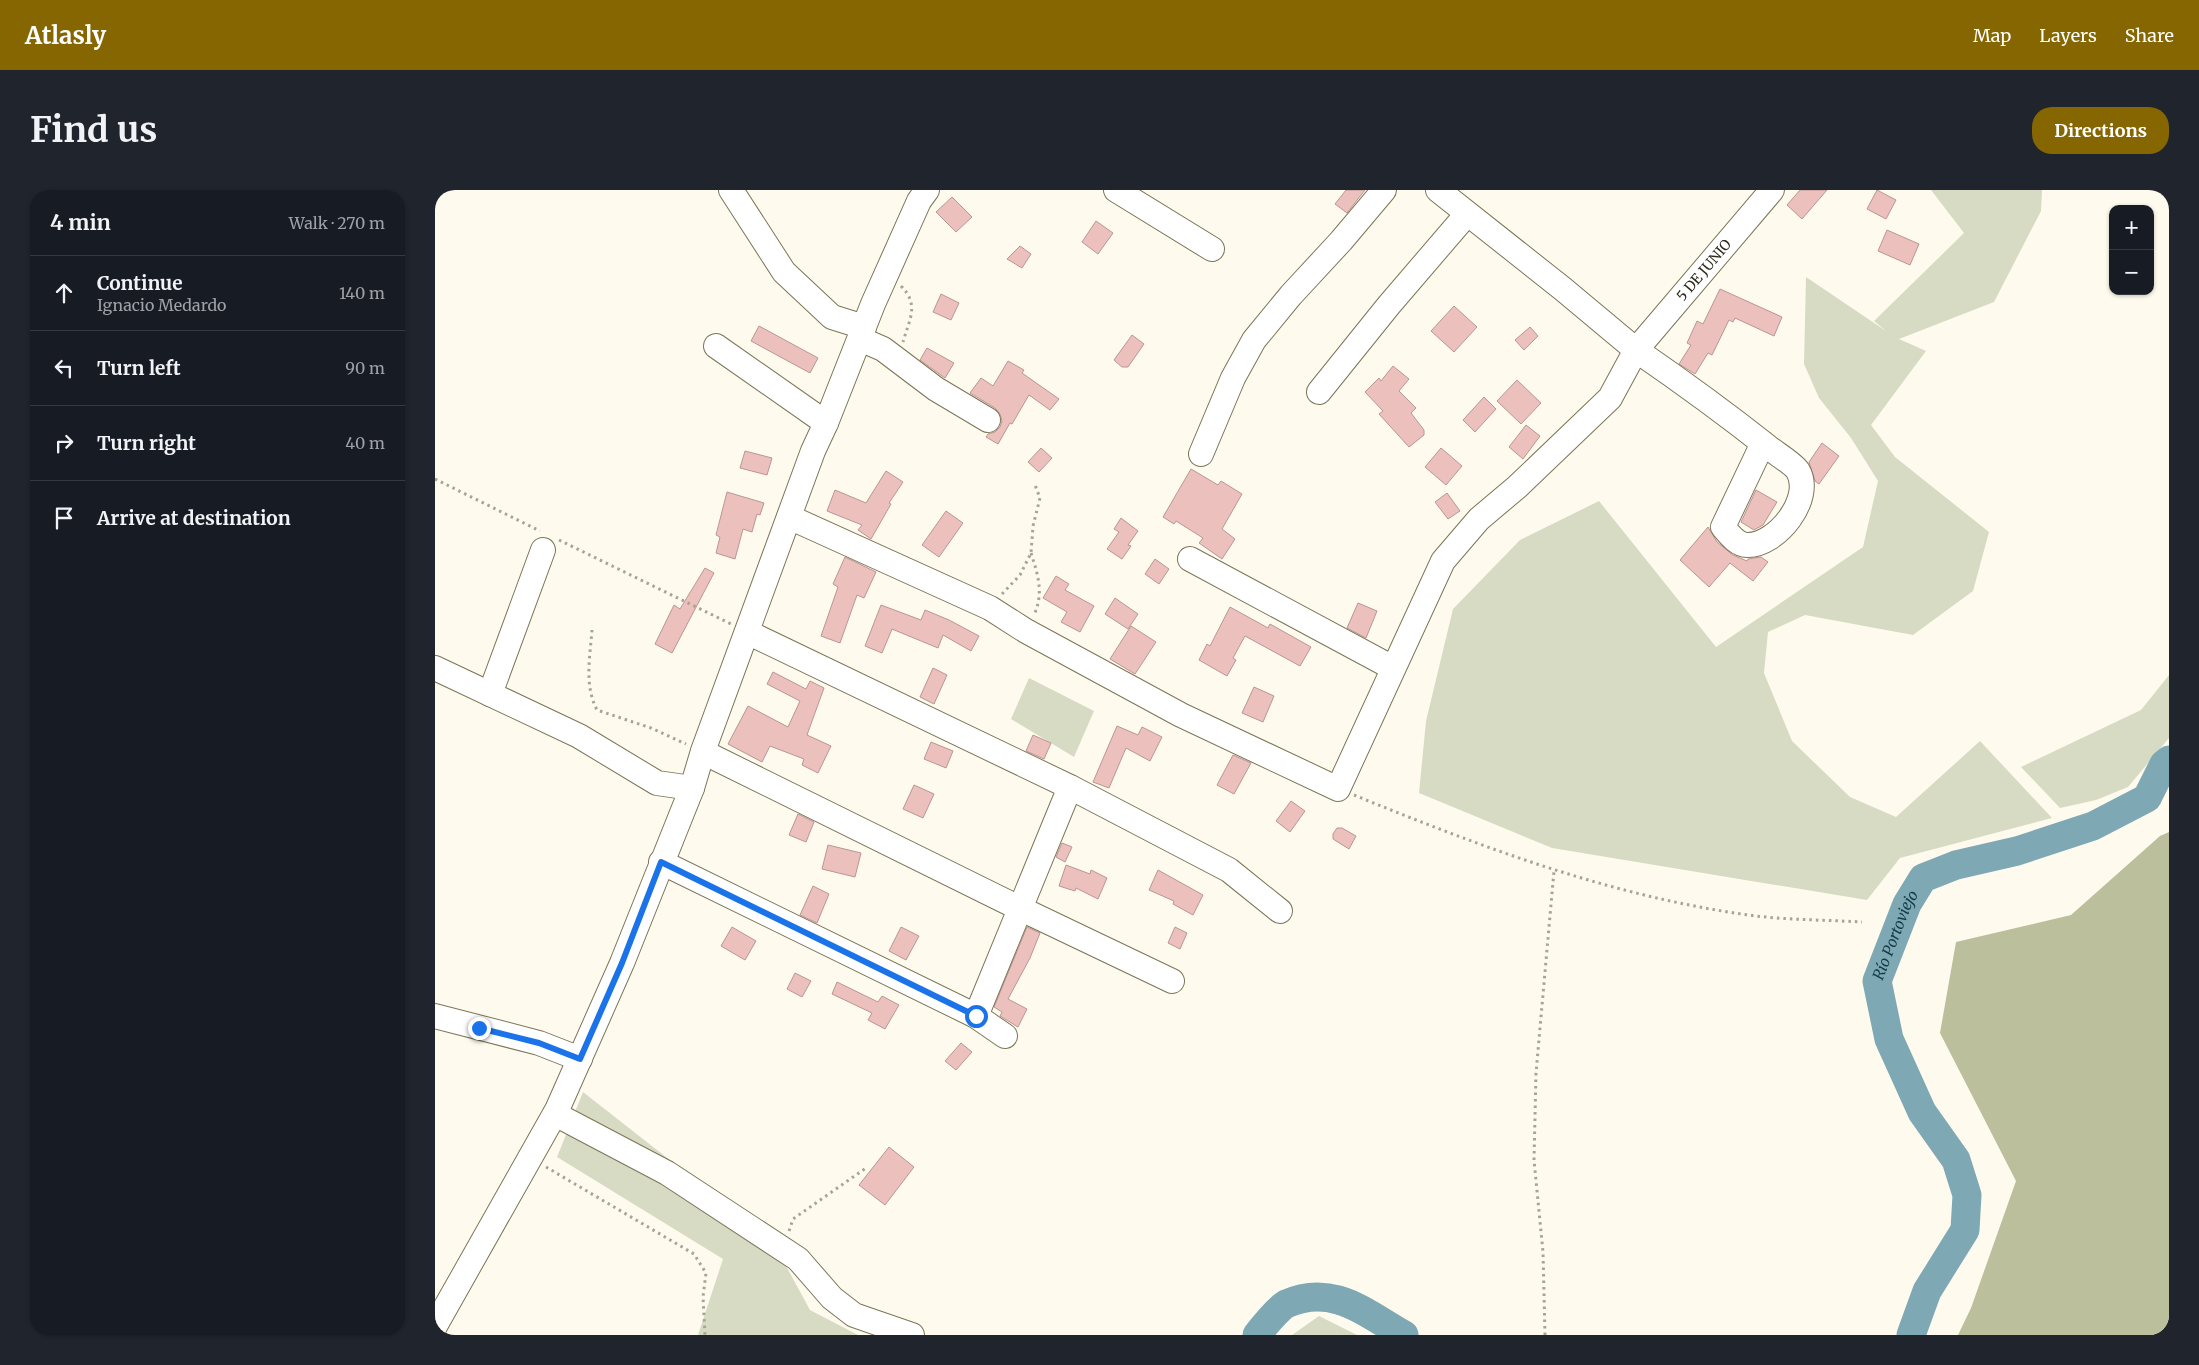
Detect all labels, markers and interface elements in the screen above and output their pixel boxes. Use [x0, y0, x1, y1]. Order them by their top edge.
text: Atlasly [25, 20, 106, 51]
text: Map [1973, 24, 2011, 47]
text: Layers [2039, 24, 2097, 47]
text: Share [2125, 24, 2174, 47]
button: Directions [2032, 107, 2169, 154]
text: Find us [30, 108, 157, 152]
map controls [2109, 205, 2154, 295]
button: + [2109, 205, 2154, 250]
text: 4 min [50, 209, 111, 236]
text: Walk · 270 m [289, 213, 385, 233]
street label: 5 DE JUNIO [1673, 236, 1735, 305]
button: − [2109, 250, 2154, 295]
text: Continue [97, 271, 183, 295]
icon: ahead [50, 279, 78, 307]
text: 140 m [339, 283, 385, 303]
text: Ignacio Medardo [97, 295, 226, 315]
icon: left [50, 354, 78, 382]
text: Turn left [97, 356, 181, 380]
text: 90 m [345, 358, 385, 378]
icon: right [50, 429, 78, 457]
text: Turn right [97, 431, 196, 455]
text: 40 m [345, 433, 385, 453]
icon: arrive [50, 504, 78, 532]
text: Arrive at destination [97, 506, 291, 530]
water label: Río Portoviejo [1868, 887, 1922, 982]
route start [965, 1005, 988, 1028]
route end [468, 1017, 491, 1040]

